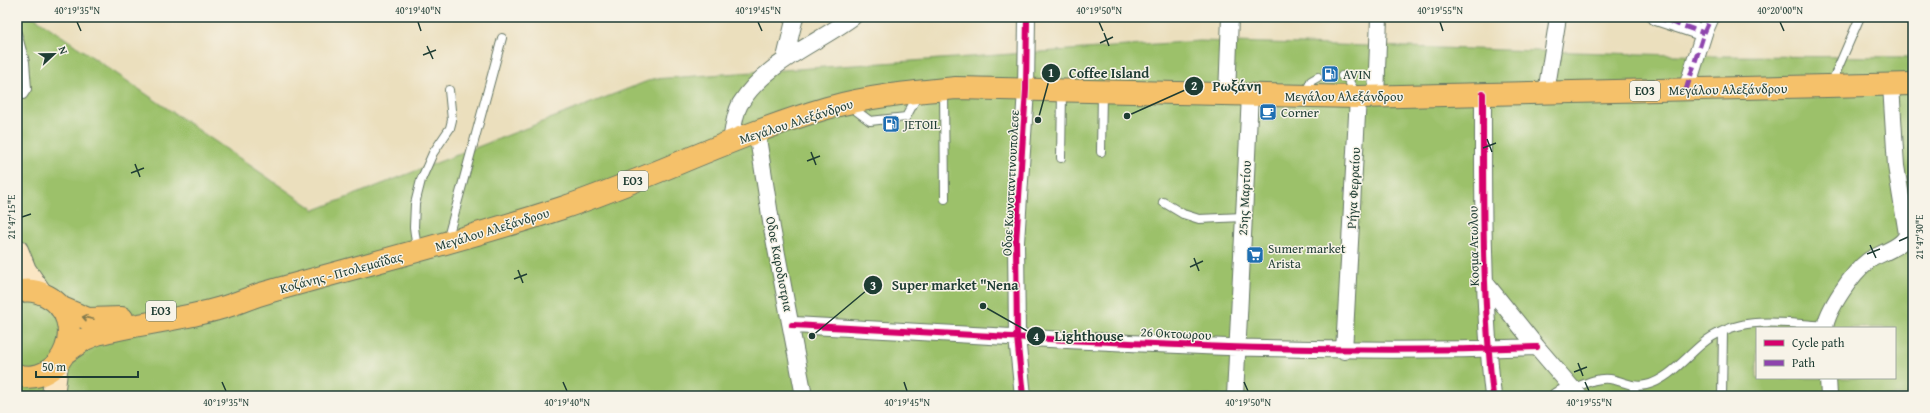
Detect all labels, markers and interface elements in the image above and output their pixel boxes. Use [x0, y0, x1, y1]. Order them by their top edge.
text: 40°19'35"N [54, 3, 100, 18]
text: 40°19'40"N [395, 3, 441, 18]
text: 40°19'45"N [735, 3, 781, 18]
text: 40°19'50"N [1076, 3, 1122, 18]
text: 40°19'55"N [1417, 3, 1463, 18]
text: 40°20'00"N [1757, 3, 1803, 18]
north arrow [34, 34, 74, 74]
text: N [54, 44, 72, 57]
callout: Coffee Island [1041, 60, 1157, 86]
text: Coffee Island [1069, 63, 1149, 83]
text: 1 [1048, 64, 1054, 81]
fuel station icon: AVIN [1320, 64, 1340, 84]
place label: AVIN [1343, 65, 1371, 84]
callout: Ρωξάνη [1184, 73, 1269, 99]
text: Ρωξάνη [1212, 76, 1262, 96]
text: 2 [1191, 77, 1197, 94]
street label: Μεγάλου Αλεξάνδρου [1669, 79, 1788, 100]
road number: ΕΟ3 [1630, 81, 1660, 101]
street label: Μεγάλου Αλεξάνδρου [1285, 87, 1404, 106]
street label: Μεγάλου Αλεξάνδρου [737, 94, 856, 149]
cafe icon: Corner [1258, 102, 1278, 122]
place label: Corner [1281, 103, 1319, 122]
street label: Oδοε Κωνσταντινουπολεσε [997, 109, 1024, 257]
fuel station icon: JETOIL [881, 114, 901, 134]
place label: JETOIL [902, 115, 941, 134]
street label: Ρήγα Φερραίου [1342, 147, 1365, 229]
street label: 25ης Μαρτίου [1233, 160, 1256, 236]
road number: ΕΟ3 [618, 171, 648, 191]
text: 21°47'15"E [4, 195, 19, 239]
street label: Μεγάλου Αλεξάνδρου [433, 203, 552, 256]
street label: Κοσμα Ατωλου [1463, 205, 1484, 286]
street label: Oδοε Καροδιστρια [761, 215, 798, 313]
text: 21°47'30"E [1912, 215, 1927, 259]
place label: Sumer market Arista [1268, 239, 1346, 273]
supermarket icon: Sumer market Arista [1245, 245, 1265, 265]
street label: Κοζάνης - Πτολεμαΐδας [278, 247, 405, 298]
callout: Super market "Nena [863, 272, 1026, 298]
text: Super market "Nena [892, 275, 1019, 295]
text: 3 [870, 277, 876, 294]
road number: ΕΟ3 [146, 301, 176, 321]
one-way arrow [82, 313, 95, 321]
street label: 26 Οκτοωρου [1140, 322, 1212, 345]
callout: Lighthouse [1026, 323, 1131, 349]
text: Lighthouse [1054, 326, 1124, 346]
legend [1756, 327, 1896, 379]
text: 4 [1033, 328, 1039, 345]
text: Cycle path [1792, 334, 1845, 351]
scale bar [36, 353, 138, 379]
text: Path [1792, 354, 1815, 371]
text: 50 m [42, 358, 66, 375]
text: 40°19'35"N [203, 395, 249, 410]
text: 40°19'40"N [544, 395, 590, 410]
text: 40°19'45"N [884, 395, 930, 410]
text: 40°19'50"N [1225, 395, 1271, 410]
text: 40°19'55"N [1566, 395, 1612, 410]

